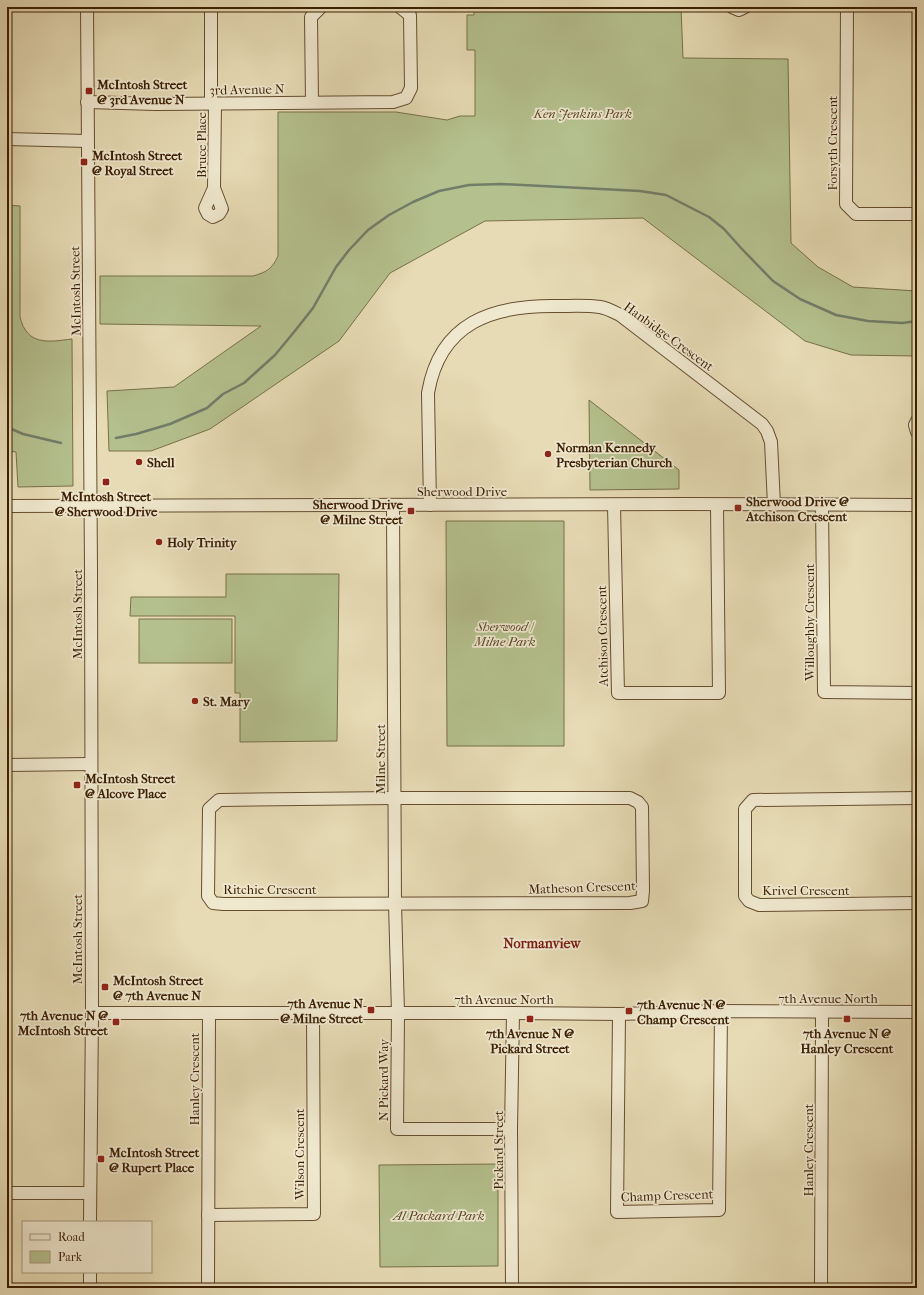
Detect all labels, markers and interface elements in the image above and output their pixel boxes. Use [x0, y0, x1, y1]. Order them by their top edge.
place label: McIntosh Street @ 3rd Avenue N [96, 77, 188, 108]
street label: 3rd Avenue N [209, 81, 285, 98]
marker: McIntosh Street @ 3rd Avenue N [84, 86, 94, 96]
street label: Forsyth Crescent [825, 95, 840, 190]
park label: Ken Jenkins Park [533, 106, 632, 121]
street label: Bruce Place [194, 111, 209, 178]
place label: McIntosh Street @ Royal Street [91, 148, 183, 179]
marker: McIntosh Street @ Royal Street [79, 157, 89, 167]
street label: McIntosh Street [67, 245, 84, 336]
street label: Hanbidge Crescent [621, 299, 717, 374]
place label: Norman Kennedy Presbyterian Church [556, 440, 673, 471]
marker: Norman Kennedy Presbyterian Church [543, 449, 553, 459]
place label: Shell [147, 455, 175, 470]
marker: Shell [134, 457, 144, 467]
marker: McIntosh Street @ Sherwood Drive [101, 477, 111, 487]
street label: Sherwood Drive [417, 484, 508, 499]
place label: McIntosh Street @ Sherwood Drive [55, 489, 158, 519]
place label: Sherwood Drive @ Atchison Crescent [745, 494, 849, 524]
place label: Sherwood Drive @ Milne Street [313, 497, 404, 527]
marker: Sherwood Drive @ Atchison Crescent [733, 503, 743, 513]
marker: Sherwood Drive @ Milne Street [406, 506, 416, 516]
place label: Holy Trinity [167, 535, 238, 551]
marker: Holy Trinity [154, 537, 164, 547]
street label: Willoughby Crescent [802, 563, 817, 682]
street label: McIntosh Street [70, 568, 85, 659]
street label: Atchison Crescent [594, 585, 611, 688]
park label: Sherwood / Milne Park [473, 619, 536, 649]
place label: St. Mary [203, 694, 251, 710]
marker: St. Mary [190, 696, 200, 706]
street label: Milne Street [373, 723, 388, 794]
place label: McIntosh Street @ Alcove Place [84, 771, 176, 801]
marker: McIntosh Street @ Alcove Place [72, 780, 82, 790]
street label: Matheson Crescent [528, 878, 636, 897]
street label: Ritchie Crescent [223, 882, 317, 897]
street label: Krivel Crescent [762, 883, 850, 898]
street label: McIntosh Street [70, 893, 85, 984]
district label: Normanview [503, 935, 581, 952]
place label: McIntosh Street @ 7th Avenue N [112, 973, 204, 1003]
marker: McIntosh Street @ 7th Avenue N [100, 982, 110, 992]
street label: 7th Avenue North [778, 991, 878, 1006]
street label: 7th Avenue North [454, 992, 554, 1007]
place label: 7th Avenue N @ Milne Street [280, 996, 363, 1026]
place label: 7th Avenue N @ Champ Crescent [636, 997, 730, 1028]
marker: 7th Avenue N @ Milne Street [366, 1005, 376, 1015]
marker: 7th Avenue N @ Champ Crescent [624, 1006, 634, 1016]
place label: 7th Avenue N @ McIntosh Street [17, 1008, 108, 1038]
marker: 7th Avenue N @ Pickard Street [525, 1014, 535, 1024]
marker: 7th Avenue N @ Hanley Crescent [842, 1014, 852, 1024]
marker: 7th Avenue N @ McIntosh Street [111, 1017, 121, 1027]
place label: 7th Avenue N @ Pickard Street [485, 1026, 574, 1056]
place label: 7th Avenue N @ Hanley Crescent [801, 1026, 894, 1057]
street label: Hanley Crescent [187, 1032, 202, 1125]
street label: N Pickard Way [376, 1038, 391, 1121]
street label: Hanley Crescent [801, 1103, 816, 1196]
street label: Wilson Crescent [292, 1108, 307, 1201]
street label: Pickard Street [491, 1110, 506, 1190]
place label: McIntosh Street @ Rupert Place [108, 1145, 200, 1176]
marker: McIntosh Street @ Rupert Place [96, 1154, 106, 1164]
street label: Champ Crescent [621, 1186, 714, 1205]
park label: Al Packard Park [391, 1208, 485, 1223]
legend [22, 1221, 152, 1273]
text: Road [58, 1230, 85, 1244]
text: Park [58, 1250, 83, 1264]

